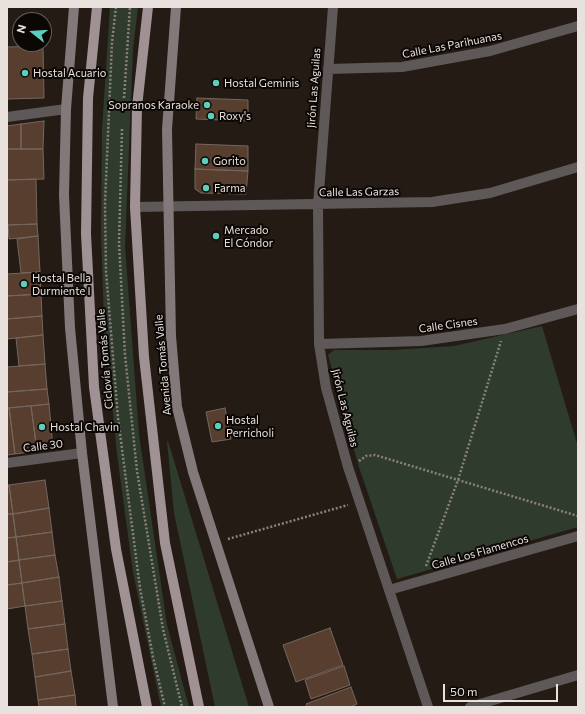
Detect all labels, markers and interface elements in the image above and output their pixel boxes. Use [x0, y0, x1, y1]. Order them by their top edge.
north arrow [12, 12, 52, 52]
text: N [14, 23, 28, 34]
street label: Calle Las Parihuanas [401, 29, 503, 61]
street label: Jirón Las Aguilas [305, 48, 323, 128]
place label: Hostal Acuario [33, 66, 106, 80]
marker: Hostal Acuario [20, 68, 30, 78]
place label: Hostal Geminis [224, 76, 299, 90]
marker: Hostal Geminis [211, 78, 221, 88]
place label: Sopranos Karaoke [108, 98, 199, 112]
marker: Sopranos Karaoke [202, 100, 212, 110]
place label: Roxy's [219, 109, 251, 123]
marker: Roxy's [206, 111, 216, 121]
place label: Gorito [213, 154, 246, 168]
marker: Gorito [200, 156, 210, 166]
place label: Farma [214, 181, 246, 195]
marker: Farma [201, 183, 211, 193]
street label: Calle Las Garzas [319, 185, 399, 199]
place label: Mercado El Cóndor [224, 223, 273, 249]
marker: Mercado El Cóndor [211, 231, 221, 241]
place label: Hostal Bella Durmiente I [32, 271, 91, 297]
marker: Hostal Bella Durmiente I [19, 279, 29, 289]
street label: Ciclovía Tomás Valle [94, 308, 116, 410]
street label: Avenida Tomás Valle [152, 314, 174, 416]
street label: Calle Cisnes [418, 314, 478, 336]
street label: Jirón Las Aguilas [329, 367, 361, 449]
place label: Hostal Perricholi [226, 413, 274, 439]
place label: Hostal Chavin [50, 420, 119, 434]
marker: Hostal Perricholi [213, 421, 223, 431]
marker: Hostal Chavin [37, 422, 47, 432]
street label: Calle 30 [22, 437, 64, 455]
street label: Calle Los Flamencos [430, 532, 530, 572]
scale bar [445, 676, 560, 702]
text: 50 m [450, 684, 478, 698]

